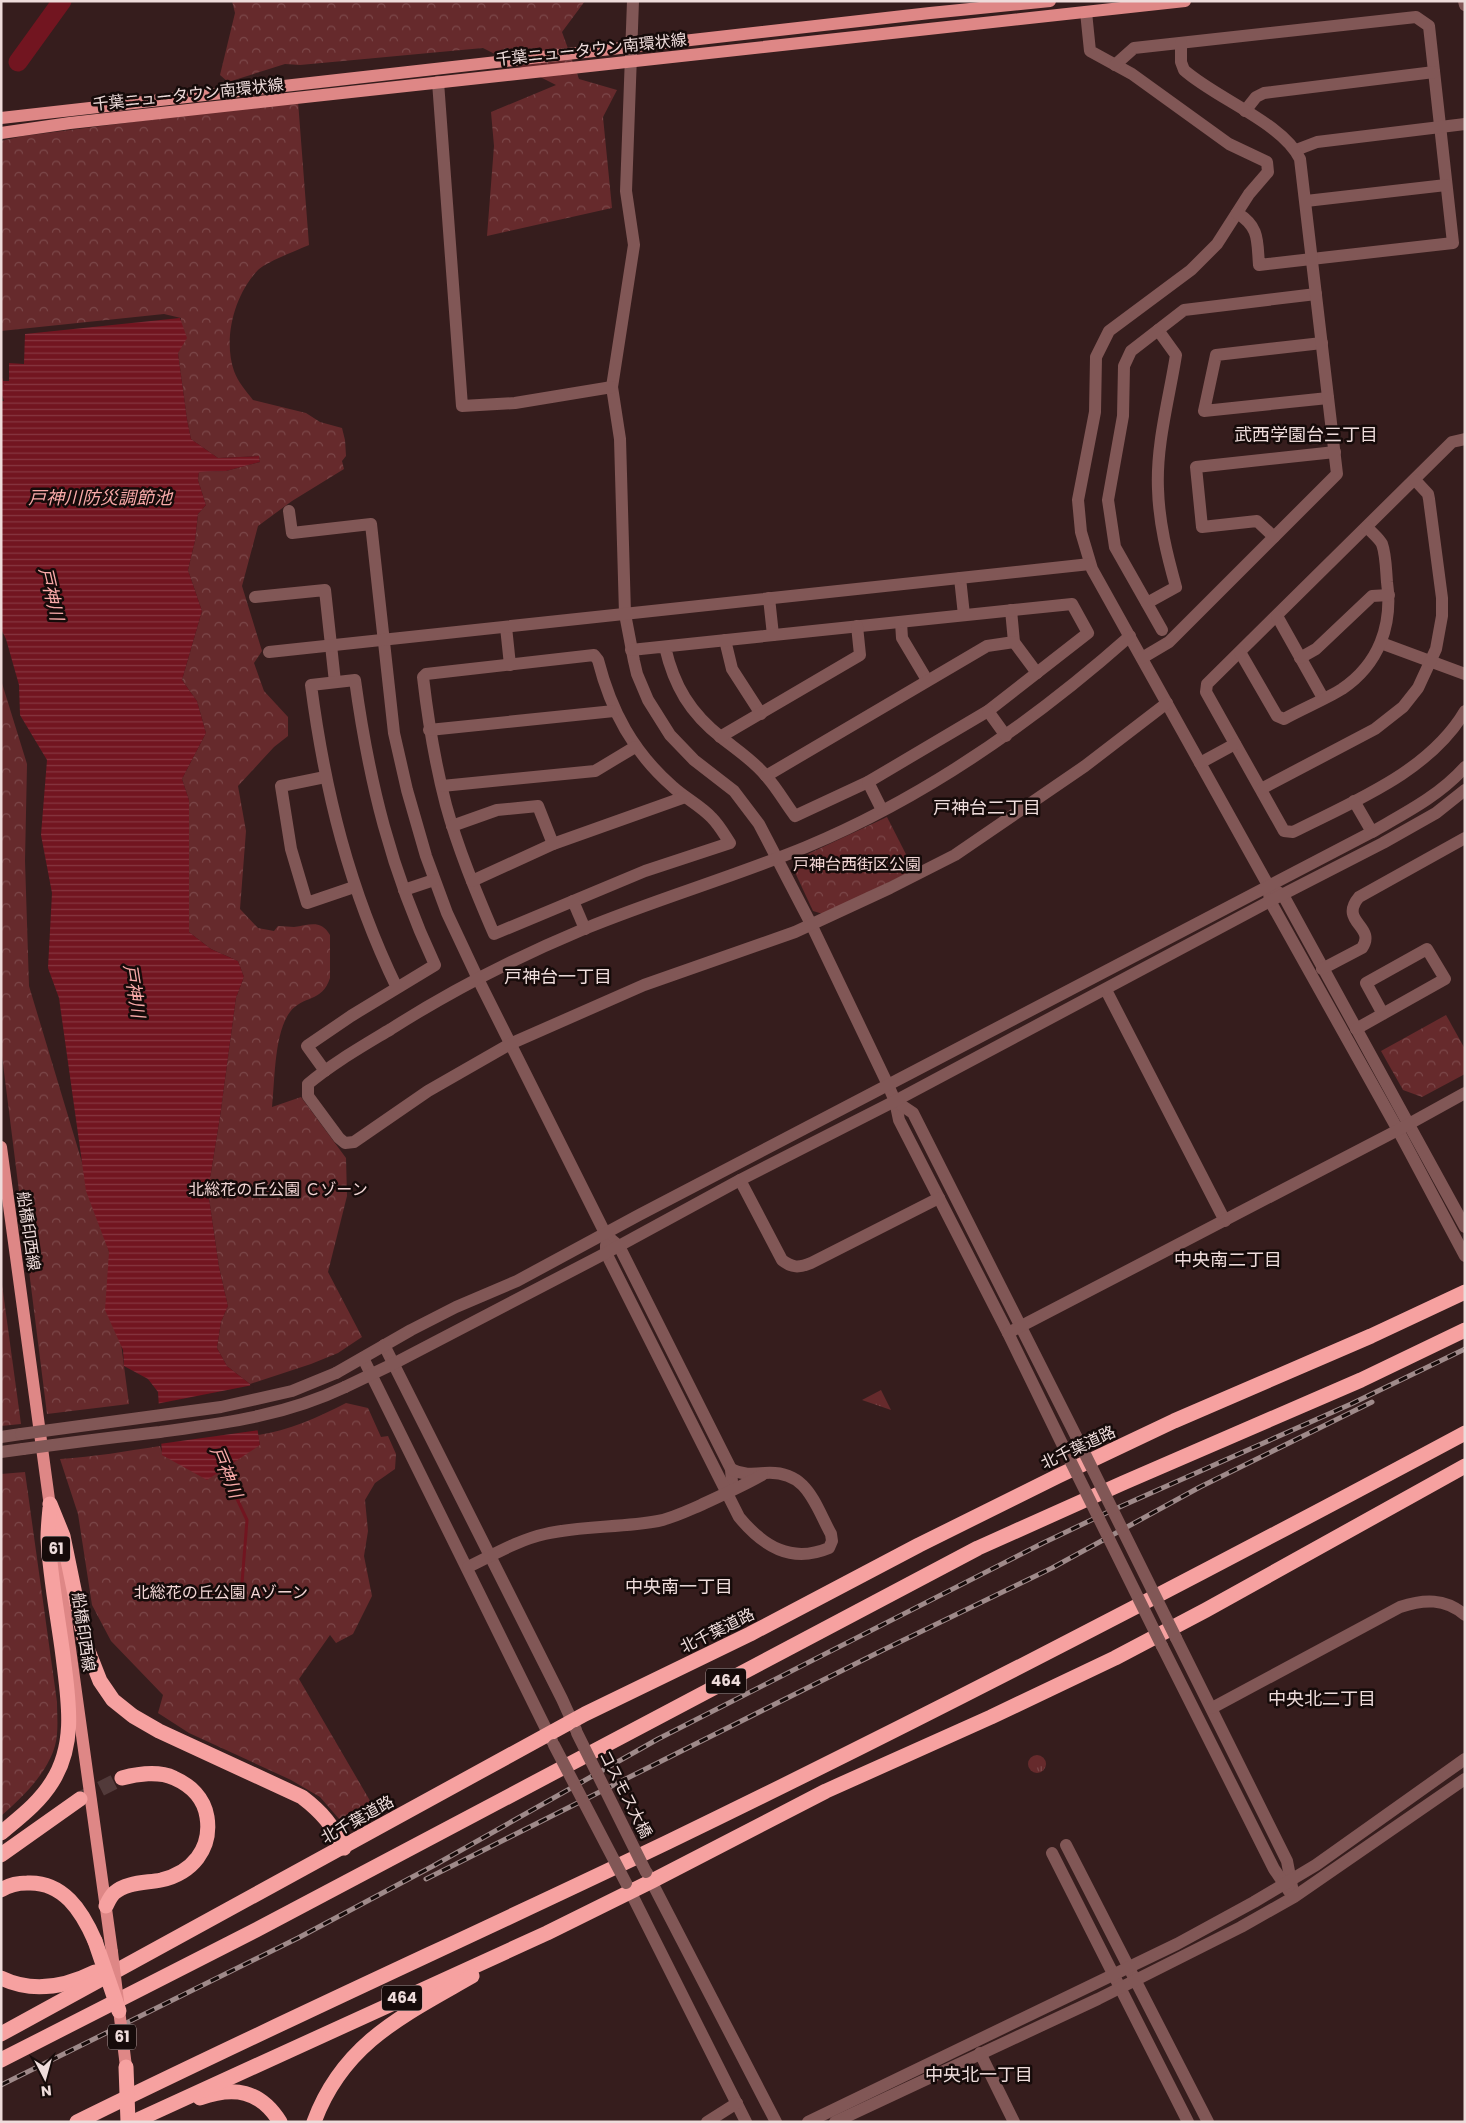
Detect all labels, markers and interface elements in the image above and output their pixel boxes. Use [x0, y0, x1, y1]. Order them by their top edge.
street label: 千葉ニュータウン南環状線 [494, 28, 688, 71]
street label: 千葉ニュータウン南環状線 [91, 73, 285, 116]
district label: 武西学園台三丁目 [1234, 422, 1378, 447]
water label: 戸神川防災調節池 [28, 485, 174, 510]
water label: 戸神川 [33, 565, 70, 625]
district label: 戸神台二丁目 [933, 795, 1041, 820]
park label: 戸神台西街区公園 [793, 853, 921, 876]
water label: 戸神川 [118, 962, 151, 1022]
district label: 戸神台一丁目 [504, 964, 612, 989]
park label: 北総花の丘公園 Ｃゾーン [188, 1178, 368, 1201]
street label: 船橋印西線 [12, 1190, 45, 1272]
district label: 中央南二丁目 [1174, 1247, 1282, 1272]
street label: 北千葉道路 [1037, 1420, 1119, 1475]
water label: 戸神川 [204, 1442, 249, 1503]
road number: 61 [42, 1536, 70, 1562]
district label: 中央南一丁目 [625, 1574, 733, 1599]
park label: 北総花の丘公園 Aゾーン [134, 1581, 308, 1604]
street label: 船橋印西線 [67, 1591, 100, 1673]
street label: 北千葉道路 [676, 1603, 758, 1658]
road number: 464 [706, 1668, 746, 1694]
district label: 中央北二丁目 [1268, 1686, 1376, 1711]
street label: コスモス大橋 [594, 1746, 658, 1842]
street label: 北千葉道路 [317, 1790, 398, 1849]
road number: 464 [382, 1986, 422, 2010]
road number: 61 [108, 2024, 136, 2050]
north arrow [20, 2053, 70, 2103]
district label: 中央北一丁目 [925, 2062, 1033, 2087]
text: N [40, 2080, 53, 2101]

